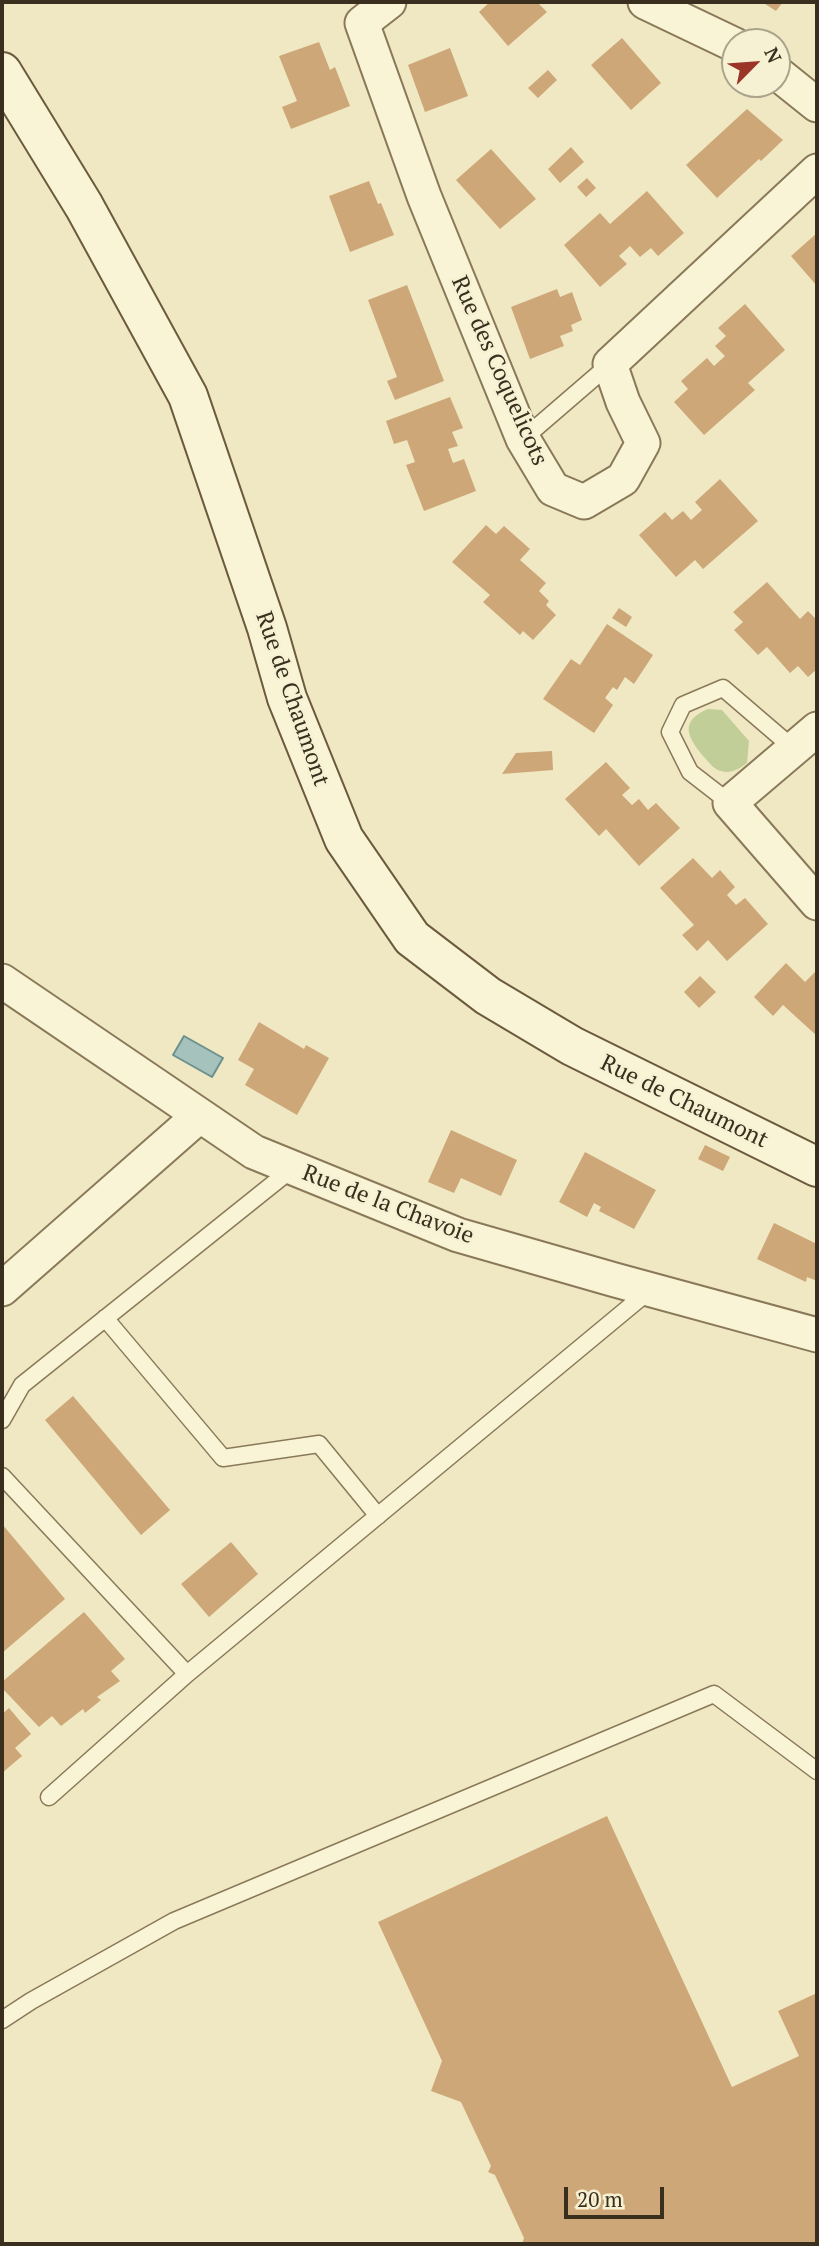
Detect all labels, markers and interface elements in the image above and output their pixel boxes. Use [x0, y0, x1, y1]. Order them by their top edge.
north arrow [721, 28, 791, 98]
text: N [759, 43, 788, 67]
street label: Rue des Coquelicots [445, 272, 553, 470]
street label: Rue de Chaumont [249, 608, 335, 790]
street label: Rue de Chaumont [596, 1050, 772, 1154]
street label: Rue de la Chavoie [298, 1160, 478, 1250]
scale bar [567, 2172, 667, 2216]
text: 20 m [577, 2185, 623, 2213]

